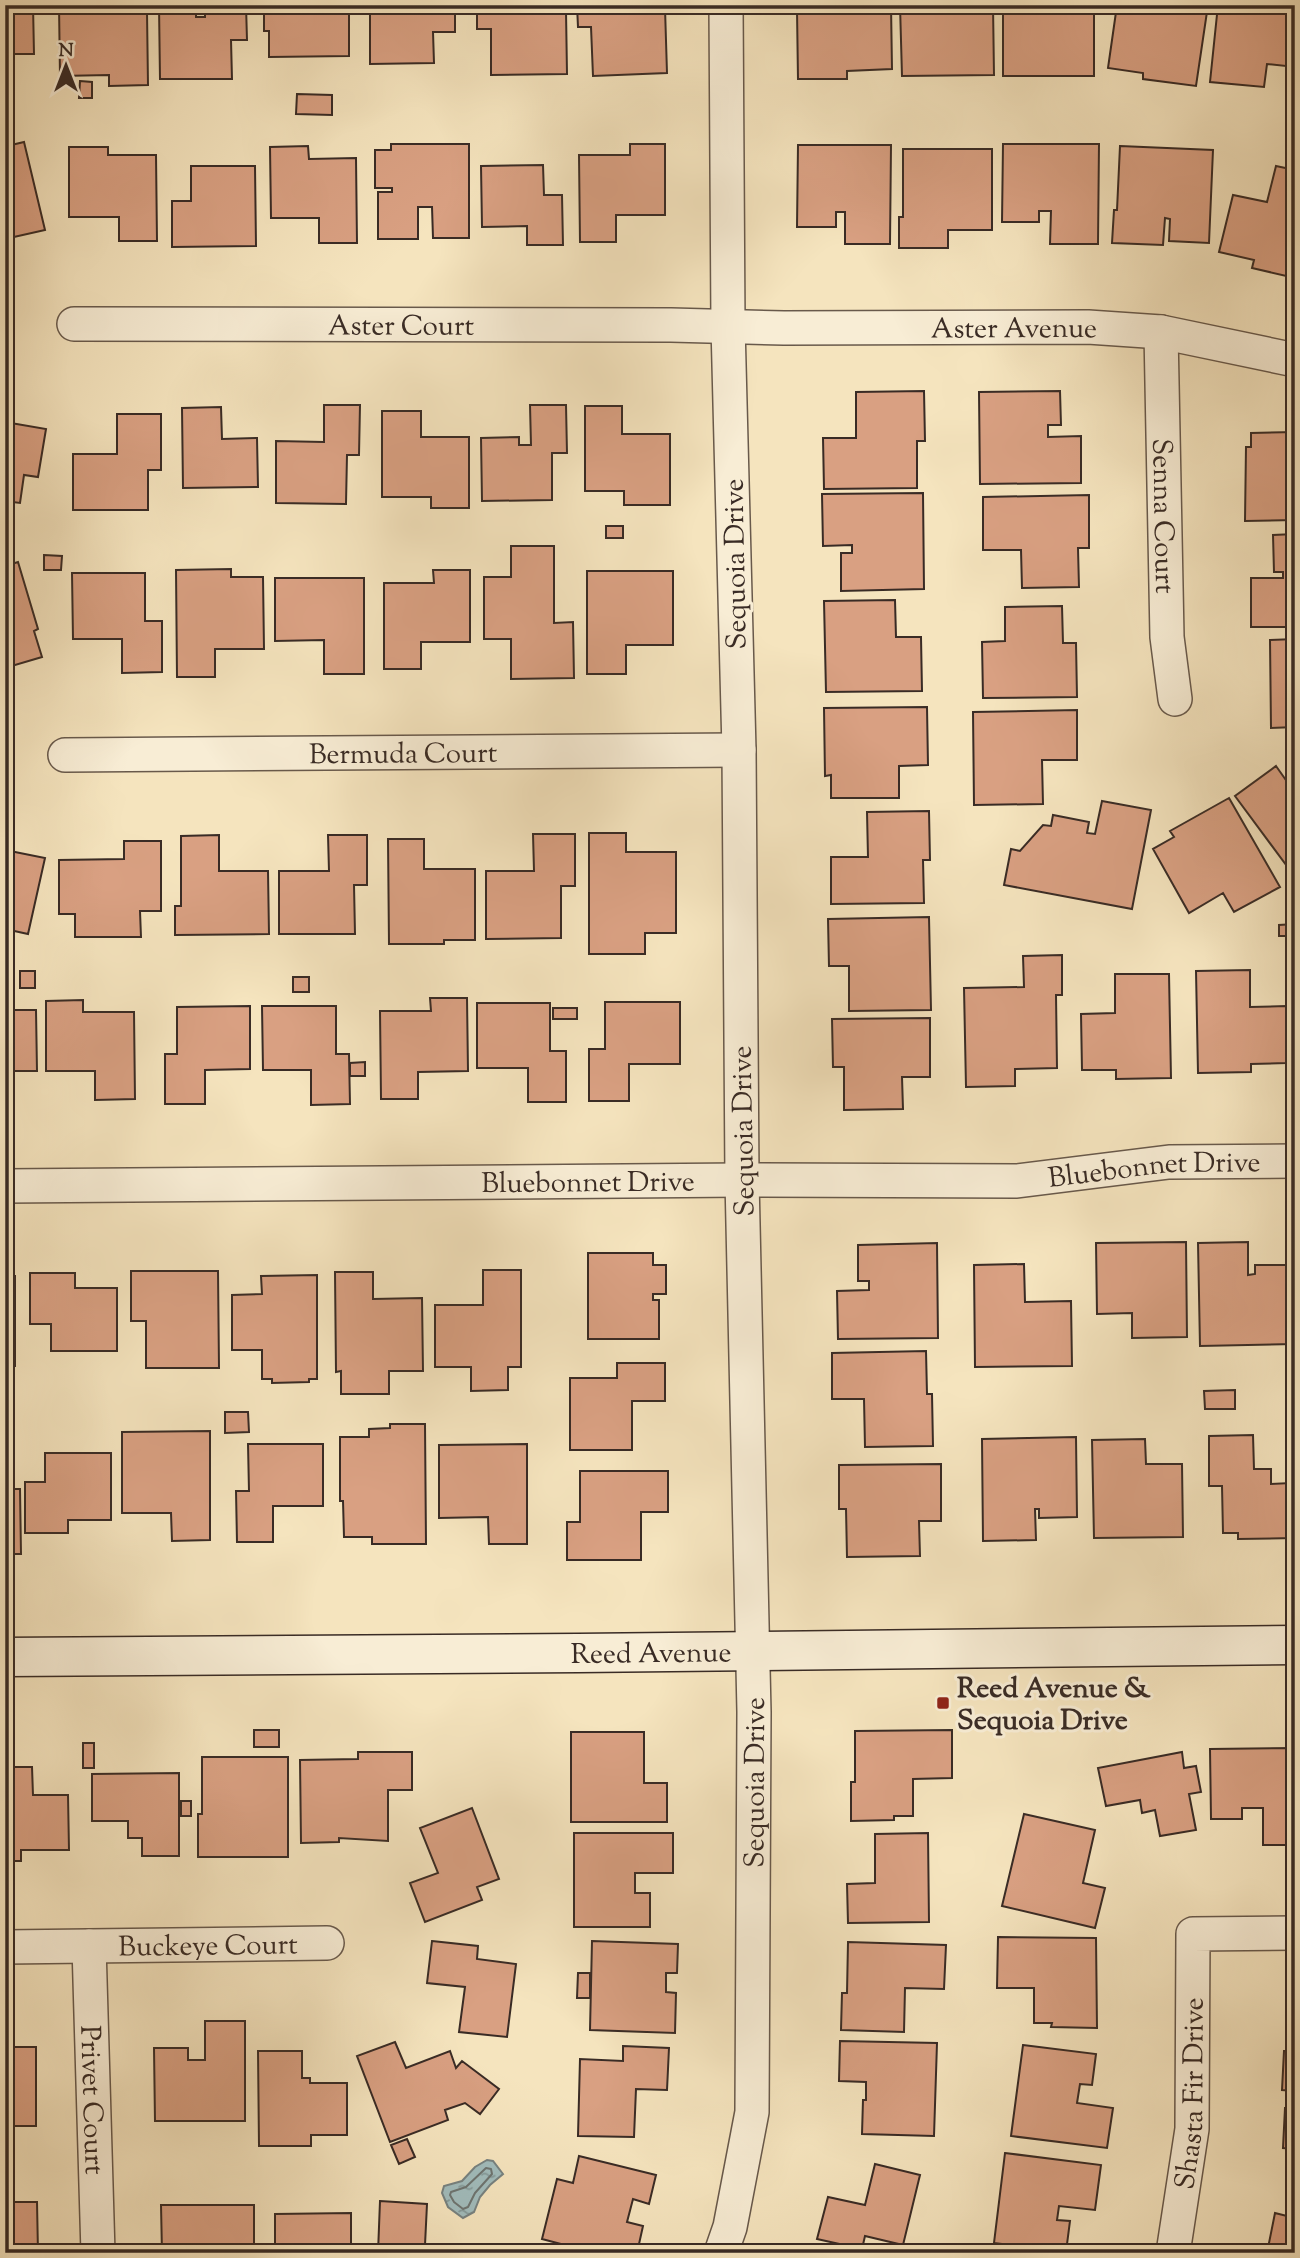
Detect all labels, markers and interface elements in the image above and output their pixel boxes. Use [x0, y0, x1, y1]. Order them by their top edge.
north arrow [32, 32, 102, 102]
text: N [58, 38, 74, 65]
street label: Aster Court [328, 307, 475, 348]
street label: Aster Avenue [931, 310, 1098, 351]
street label: Senna Court [1140, 438, 1183, 594]
street label: Sequoia Drive [716, 478, 758, 650]
street label: Bermuda Court [309, 735, 498, 776]
street label: Sequoia Drive [724, 1045, 766, 1217]
street label: Bluebonnet Drive [1046, 1144, 1261, 1200]
street label: Bluebonnet Drive [481, 1163, 695, 1205]
street label: Reed Avenue [570, 1634, 732, 1676]
place label: Reed Avenue & Sequoia Drive [957, 1670, 1151, 1742]
marker: Reed Avenue & Sequoia Drive [935, 1695, 951, 1711]
street label: Sequoia Drive [736, 1697, 777, 1868]
street label: Buckeye Court [118, 1926, 298, 1969]
street label: Shasta Fir Drive [1166, 1997, 1216, 2192]
street label: Privet Court [68, 2025, 113, 2176]

